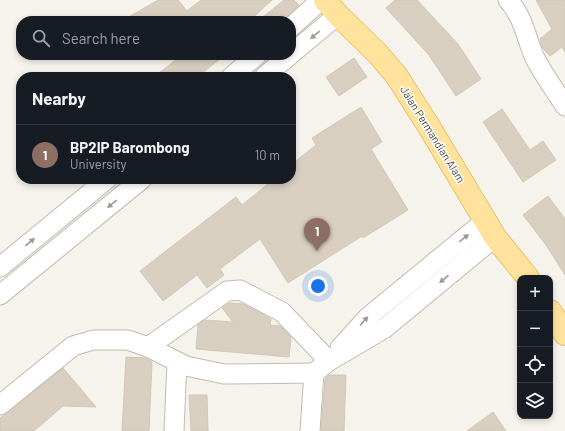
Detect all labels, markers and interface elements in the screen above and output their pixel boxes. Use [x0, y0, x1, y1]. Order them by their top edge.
search box [16, 16, 296, 60]
icon: search [30, 27, 52, 49]
text: Search here [62, 29, 140, 47]
one-way arrow [309, 30, 320, 39]
street label: Jalan Permandian Alam [398, 83, 468, 185]
text: Nearby [32, 88, 86, 108]
text: BP2IP Barombong [70, 138, 190, 156]
text: 1 [43, 147, 47, 163]
text: 10 m [255, 147, 280, 163]
text: University [70, 156, 127, 172]
one-way arrow [106, 199, 117, 208]
pin: 1 [304, 218, 330, 251]
one-way arrow [458, 234, 469, 243]
one-way arrow [25, 238, 36, 246]
one-way arrow [438, 275, 449, 284]
map controls [517, 275, 553, 419]
button: + [517, 275, 553, 311]
your location [308, 276, 328, 296]
button: − [517, 311, 553, 347]
one-way arrow [359, 316, 369, 326]
button: locate [517, 347, 553, 383]
button: layers [517, 383, 553, 419]

